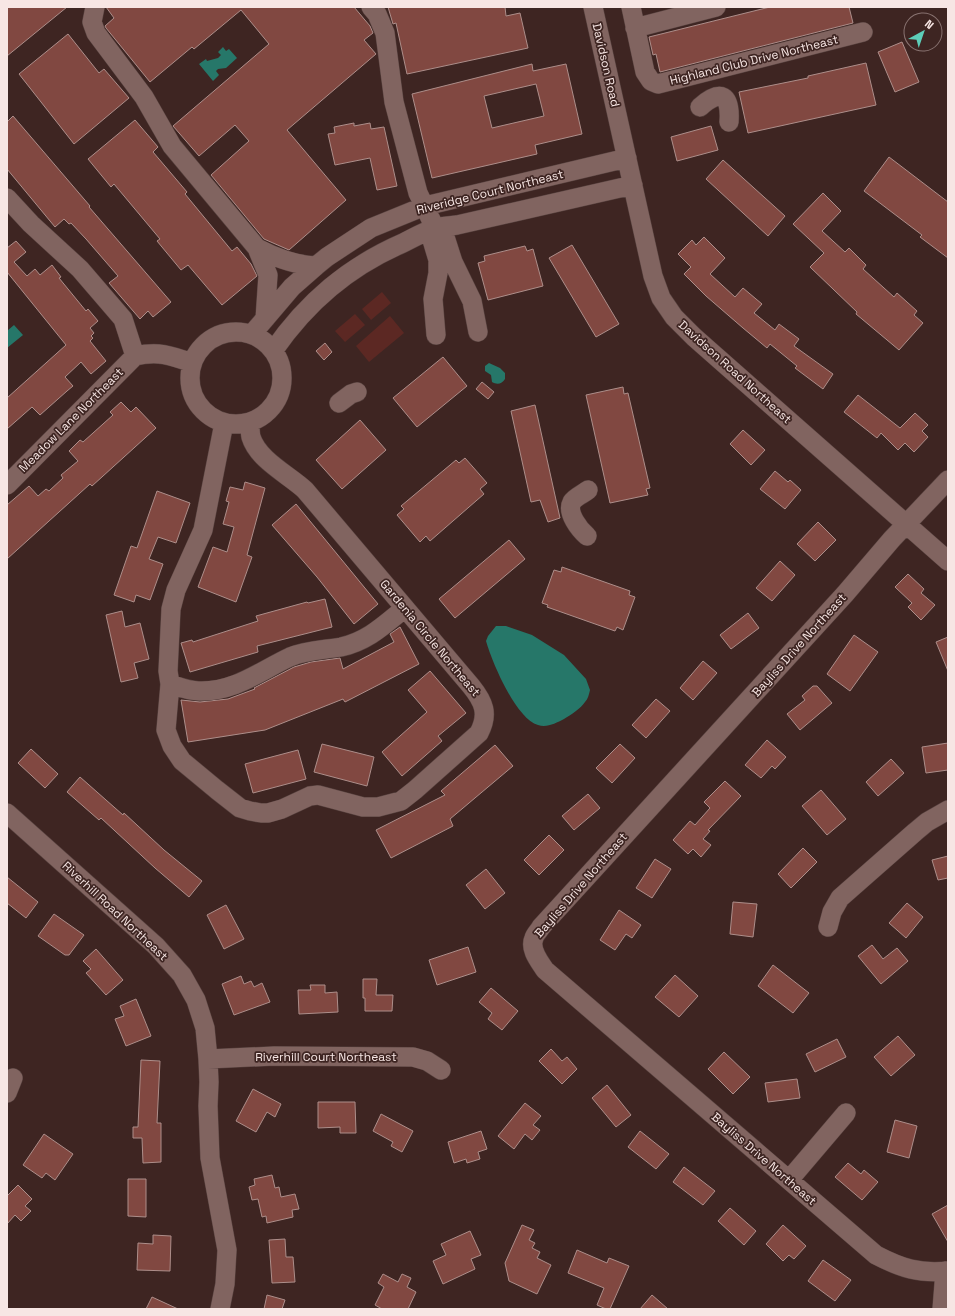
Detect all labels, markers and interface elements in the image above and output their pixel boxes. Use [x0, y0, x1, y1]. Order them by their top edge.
north arrow [903, 12, 943, 52]
text: N [922, 17, 937, 32]
street label: Davidson Road [589, 22, 623, 108]
street label: Highland Club Drive Northeast [668, 31, 840, 89]
street label: Riveridge Court Northeast [415, 166, 565, 218]
street label: Davidson Road Northeast [675, 317, 795, 427]
street label: Meadow Lane Northeast [15, 364, 127, 476]
street label: Gardenia Circle Northeast [376, 576, 484, 700]
street label: Bayliss Drive Northeast [748, 590, 850, 700]
street label: Bayliss Drive Northeast [531, 829, 631, 941]
street label: Riverhill Road Northeast [59, 858, 171, 964]
street label: Riverhill Court Northeast [255, 1049, 397, 1065]
street label: Bayliss Drive Northeast [708, 1109, 820, 1209]

